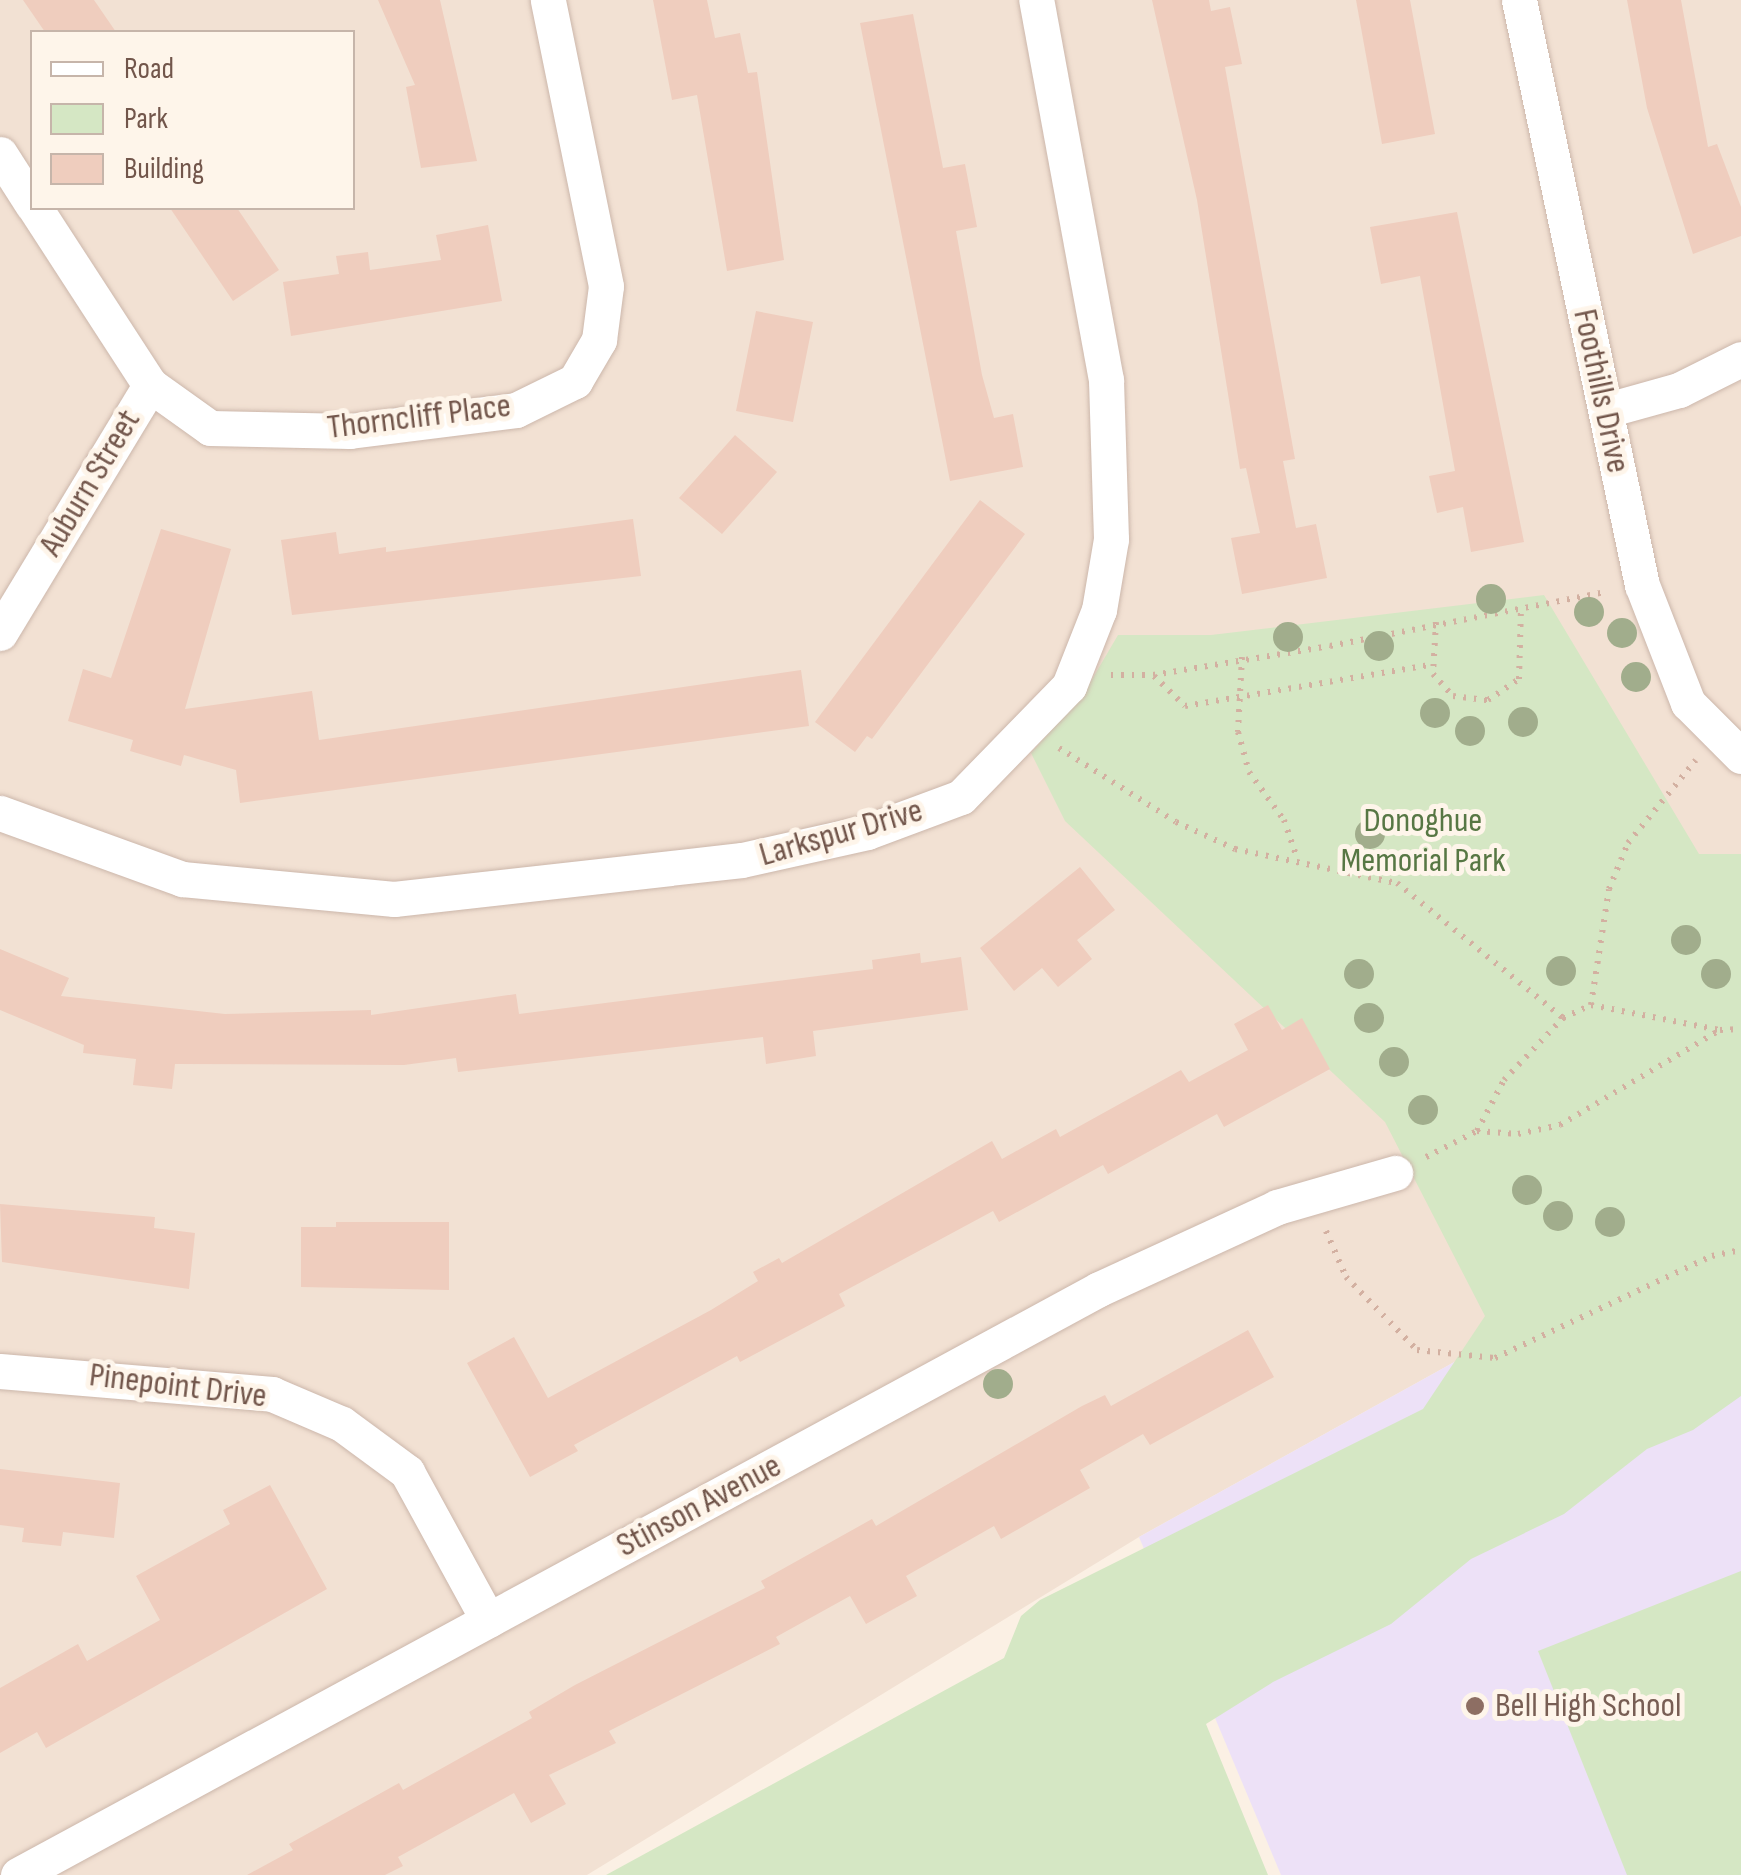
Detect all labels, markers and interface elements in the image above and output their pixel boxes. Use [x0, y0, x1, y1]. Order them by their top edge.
legend [30, 30, 355, 210]
text: Road [124, 51, 174, 87]
text: Park [124, 101, 168, 137]
text: Building [124, 151, 204, 187]
street label: Foothills Drive [1563, 305, 1639, 477]
street label: Thorncliff Place [325, 385, 513, 449]
street label: Auburn Street [30, 402, 150, 564]
street label: Larkspur Drive [755, 790, 927, 876]
park label: Donoghue Memorial Park [1340, 800, 1506, 882]
street label: Pinepoint Drive [87, 1354, 269, 1418]
street label: Stinson Avenue [610, 1445, 788, 1567]
place label: Bell High School [1495, 1685, 1682, 1727]
marker: Bell High School [1464, 1695, 1486, 1717]

